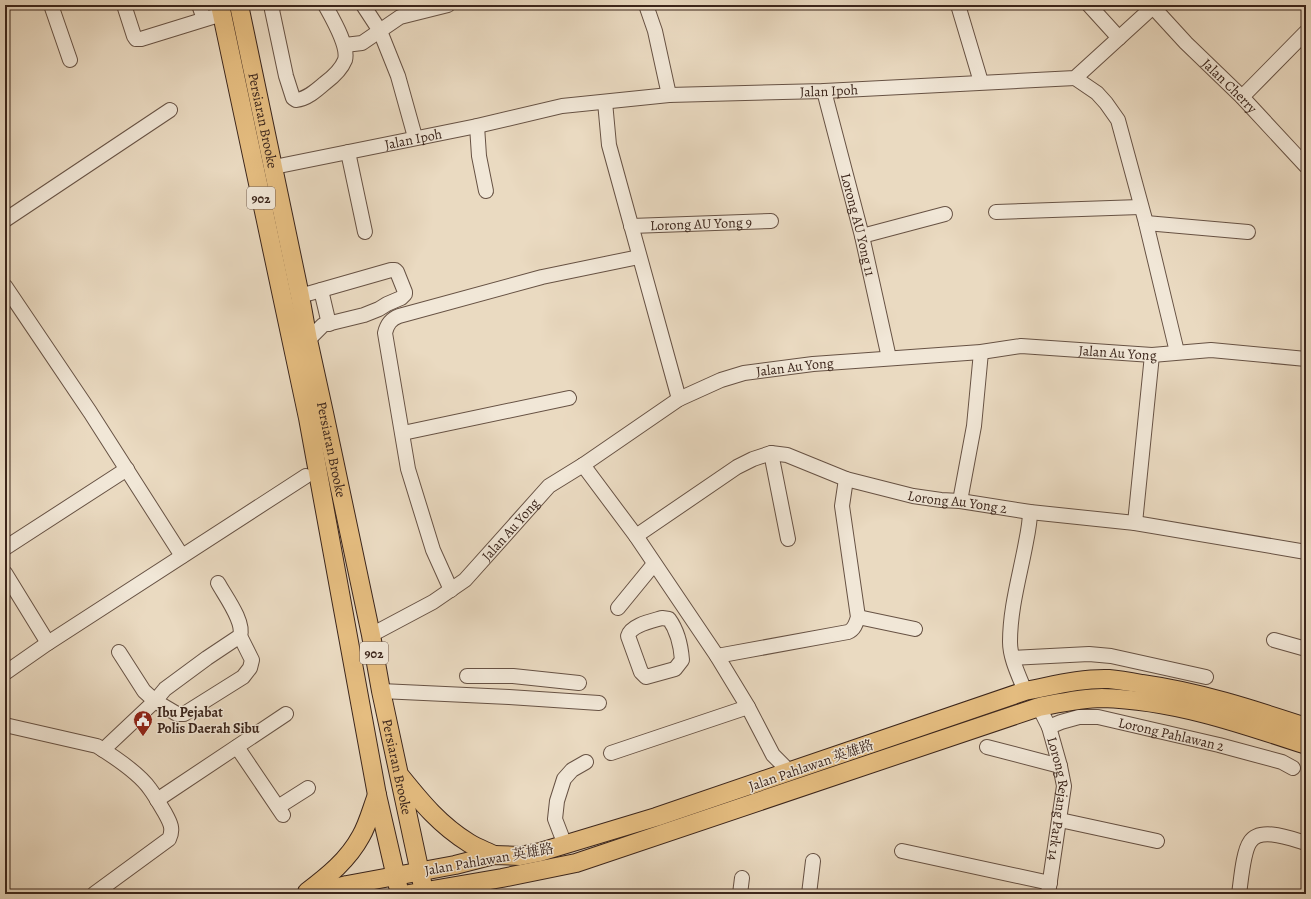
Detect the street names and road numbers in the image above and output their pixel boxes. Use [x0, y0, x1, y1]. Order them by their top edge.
street label: Jalan Cherry [1198, 54, 1262, 118]
street label: Persiaran Brooke [243, 71, 282, 170]
street label: Jalan Ipoh [800, 80, 859, 102]
street label: Jalan Ipoh [383, 124, 444, 154]
street label: Lorong AU Yong 11 [836, 171, 880, 278]
road number: 902 [247, 187, 275, 209]
street label: Lorong AU Yong 9 [650, 213, 752, 235]
street label: Jalan Au Yong [1078, 341, 1157, 365]
street label: Jalan Au Yong [755, 354, 834, 381]
street label: Persiaran Brooke [312, 400, 351, 499]
street label: Lorong Au Yong 2 [905, 486, 1009, 518]
street label: Jalan Au Yong [478, 494, 544, 565]
road number: 902 [360, 642, 388, 664]
street label: Lorong Pahlawan 2 [1116, 713, 1227, 756]
street label: Persiaran Brooke [377, 717, 416, 816]
street label: Jalan Pahlawan 英雄路 [746, 735, 876, 796]
street label: Lorong Rejang Park 14 [1042, 735, 1073, 862]
street label: Jalan Pahlawan 英雄路 [423, 839, 555, 880]

